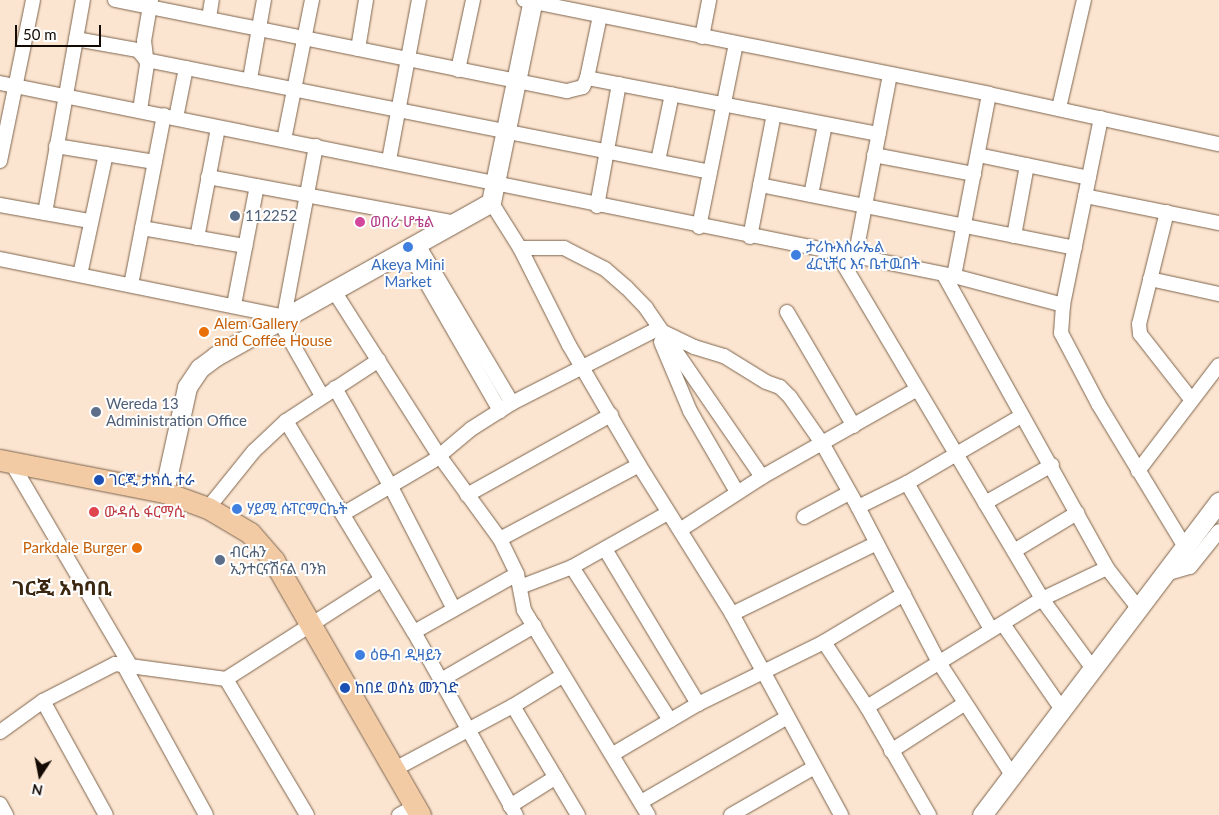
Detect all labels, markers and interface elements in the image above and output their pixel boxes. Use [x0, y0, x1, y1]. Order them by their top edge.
scale bar [18, 15, 104, 47]
text: 50 m [23, 25, 57, 43]
place label: 112252 [245, 207, 297, 225]
marker: 112252 [229, 210, 241, 222]
place label: ወበሪ ሆቴል [370, 213, 434, 231]
marker: ወበሪ ሆቴል [354, 216, 366, 228]
place label: ታሪኩእስራኤል ፈርኒቸር እና ቤተዉበት [806, 237, 920, 272]
marker: Akeya Mini Market [402, 241, 414, 253]
marker: ታሪኩእስራኤል ፈርኒቸር እና ቤተዉበት [790, 249, 802, 261]
place label: Akeya Mini Market [371, 255, 445, 290]
place label: Alem Gallery and Coffee House [214, 314, 332, 349]
marker: Alem Gallery and Coffee House [198, 326, 210, 338]
place label: Wereda 13 Administration Office [106, 394, 247, 429]
marker: Wereda 13 Administration Office [90, 406, 102, 418]
place label: ገርጂ ታክሲ ተራ [109, 471, 195, 489]
marker: ገርጂ ታክሲ ተራ [93, 474, 105, 486]
place label: ሃይሚ ሱፐርማርኬት [247, 500, 348, 518]
place label: ውዳሴ ፋርማሲ [104, 503, 185, 521]
marker: ሃይሚ ሱፐርማርኬት [231, 503, 243, 515]
marker: ውዳሴ ፋርማሲ [88, 506, 100, 518]
place label: Parkdale Burger [23, 539, 127, 557]
marker: Parkdale Burger [131, 542, 143, 554]
place label: ብርሐን ኢንተርናሽናል ባንክ [230, 542, 326, 577]
marker: ብርሐን ኢንተርናሽናል ባንክ [214, 554, 226, 566]
district label: ገርጂ አካባቢ [12, 575, 112, 599]
place label: ዕፁብ ዲዛይን [370, 646, 442, 664]
marker: ዕፁብ ዲዛይን [354, 649, 366, 661]
place label: ከበደ ወሰኔ መንገድ [355, 679, 458, 697]
marker: ከበደ ወሰኔ መንገድ [339, 682, 351, 694]
north arrow [15, 750, 65, 800]
text: N [30, 781, 44, 800]

